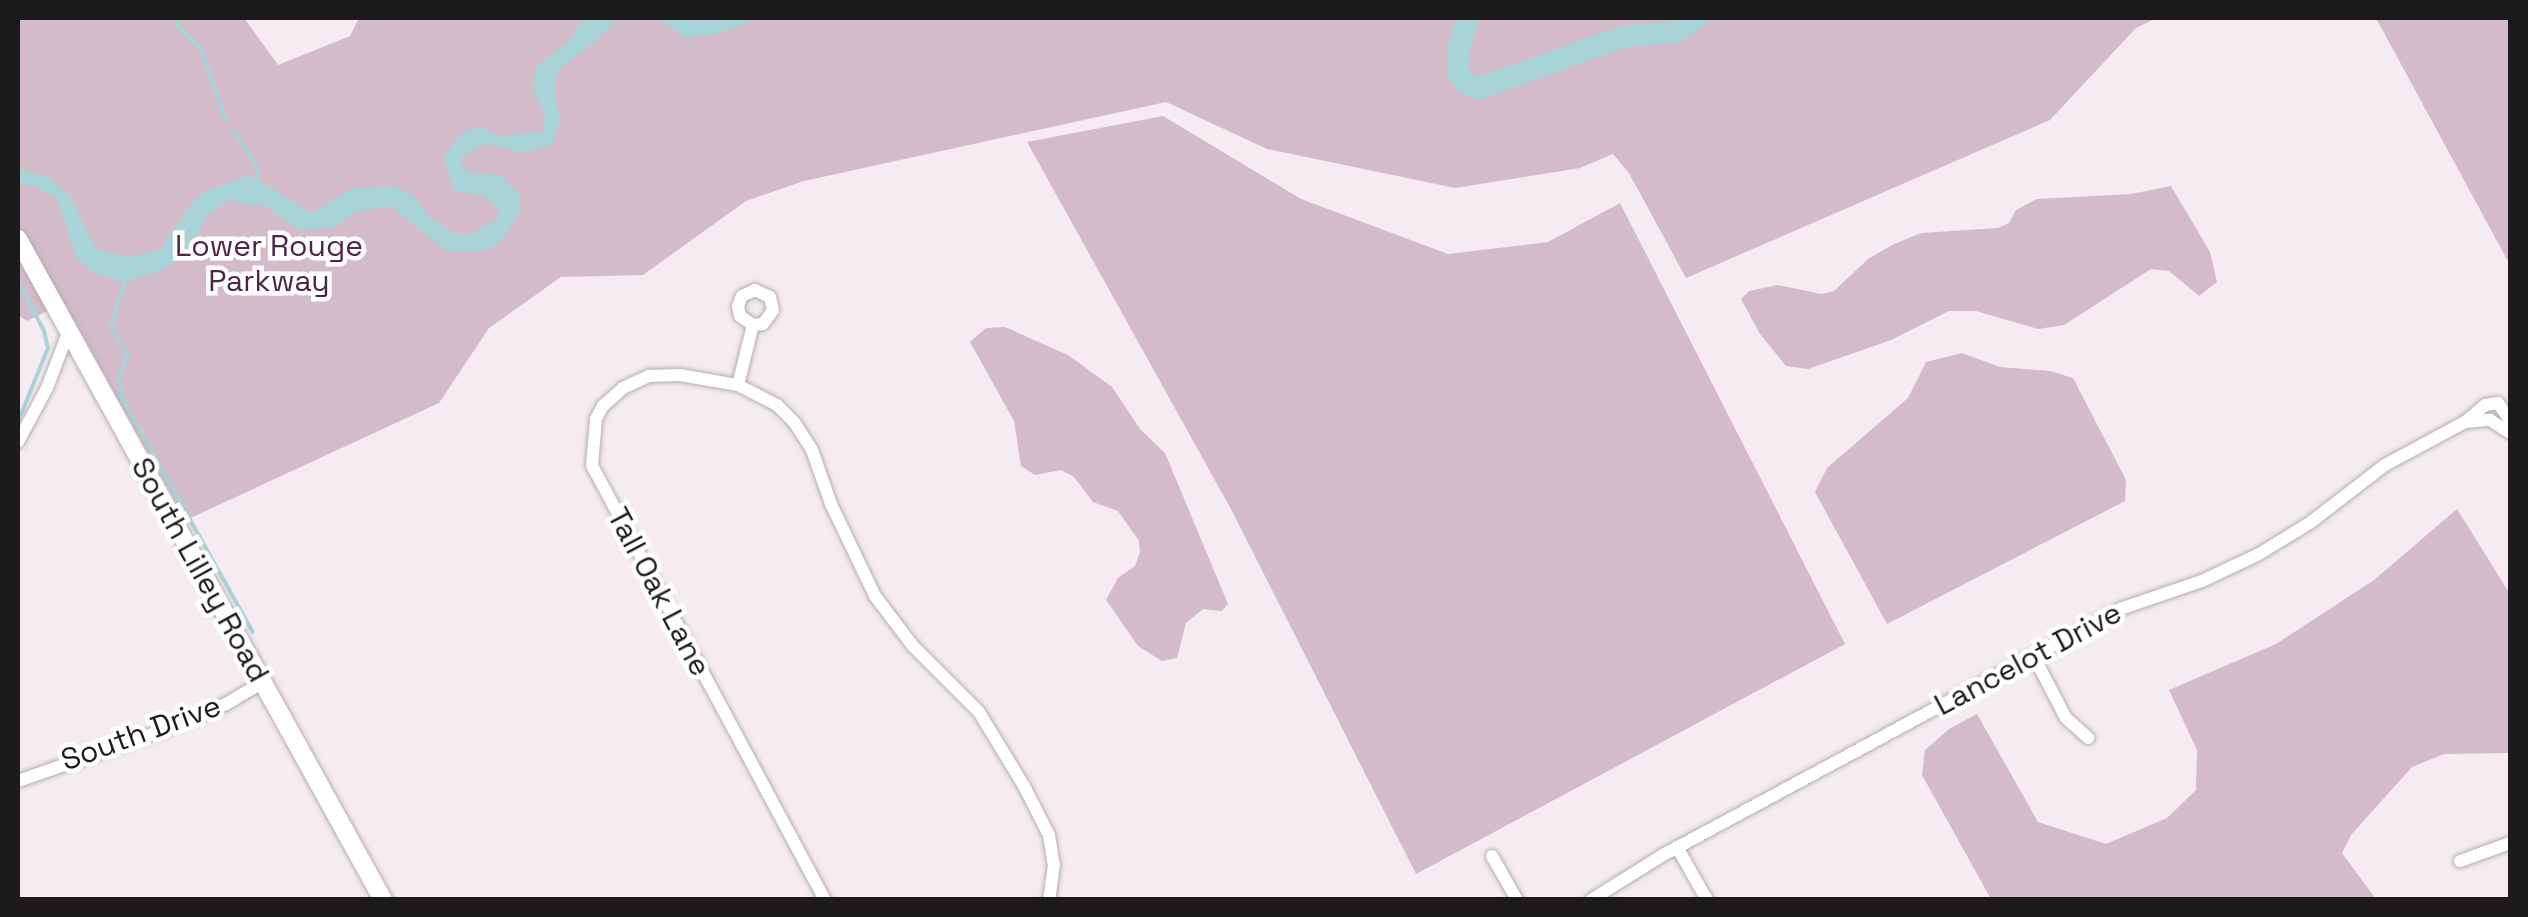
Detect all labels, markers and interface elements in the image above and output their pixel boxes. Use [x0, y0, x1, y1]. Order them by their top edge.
park label: Lower Rouge Parkway [175, 228, 363, 298]
street label: South Lilley Road [123, 451, 277, 689]
street label: Tall Oak Lane [600, 502, 718, 682]
street label: Lancelot Drive [1928, 595, 2128, 723]
street label: South Drive [56, 688, 226, 778]

